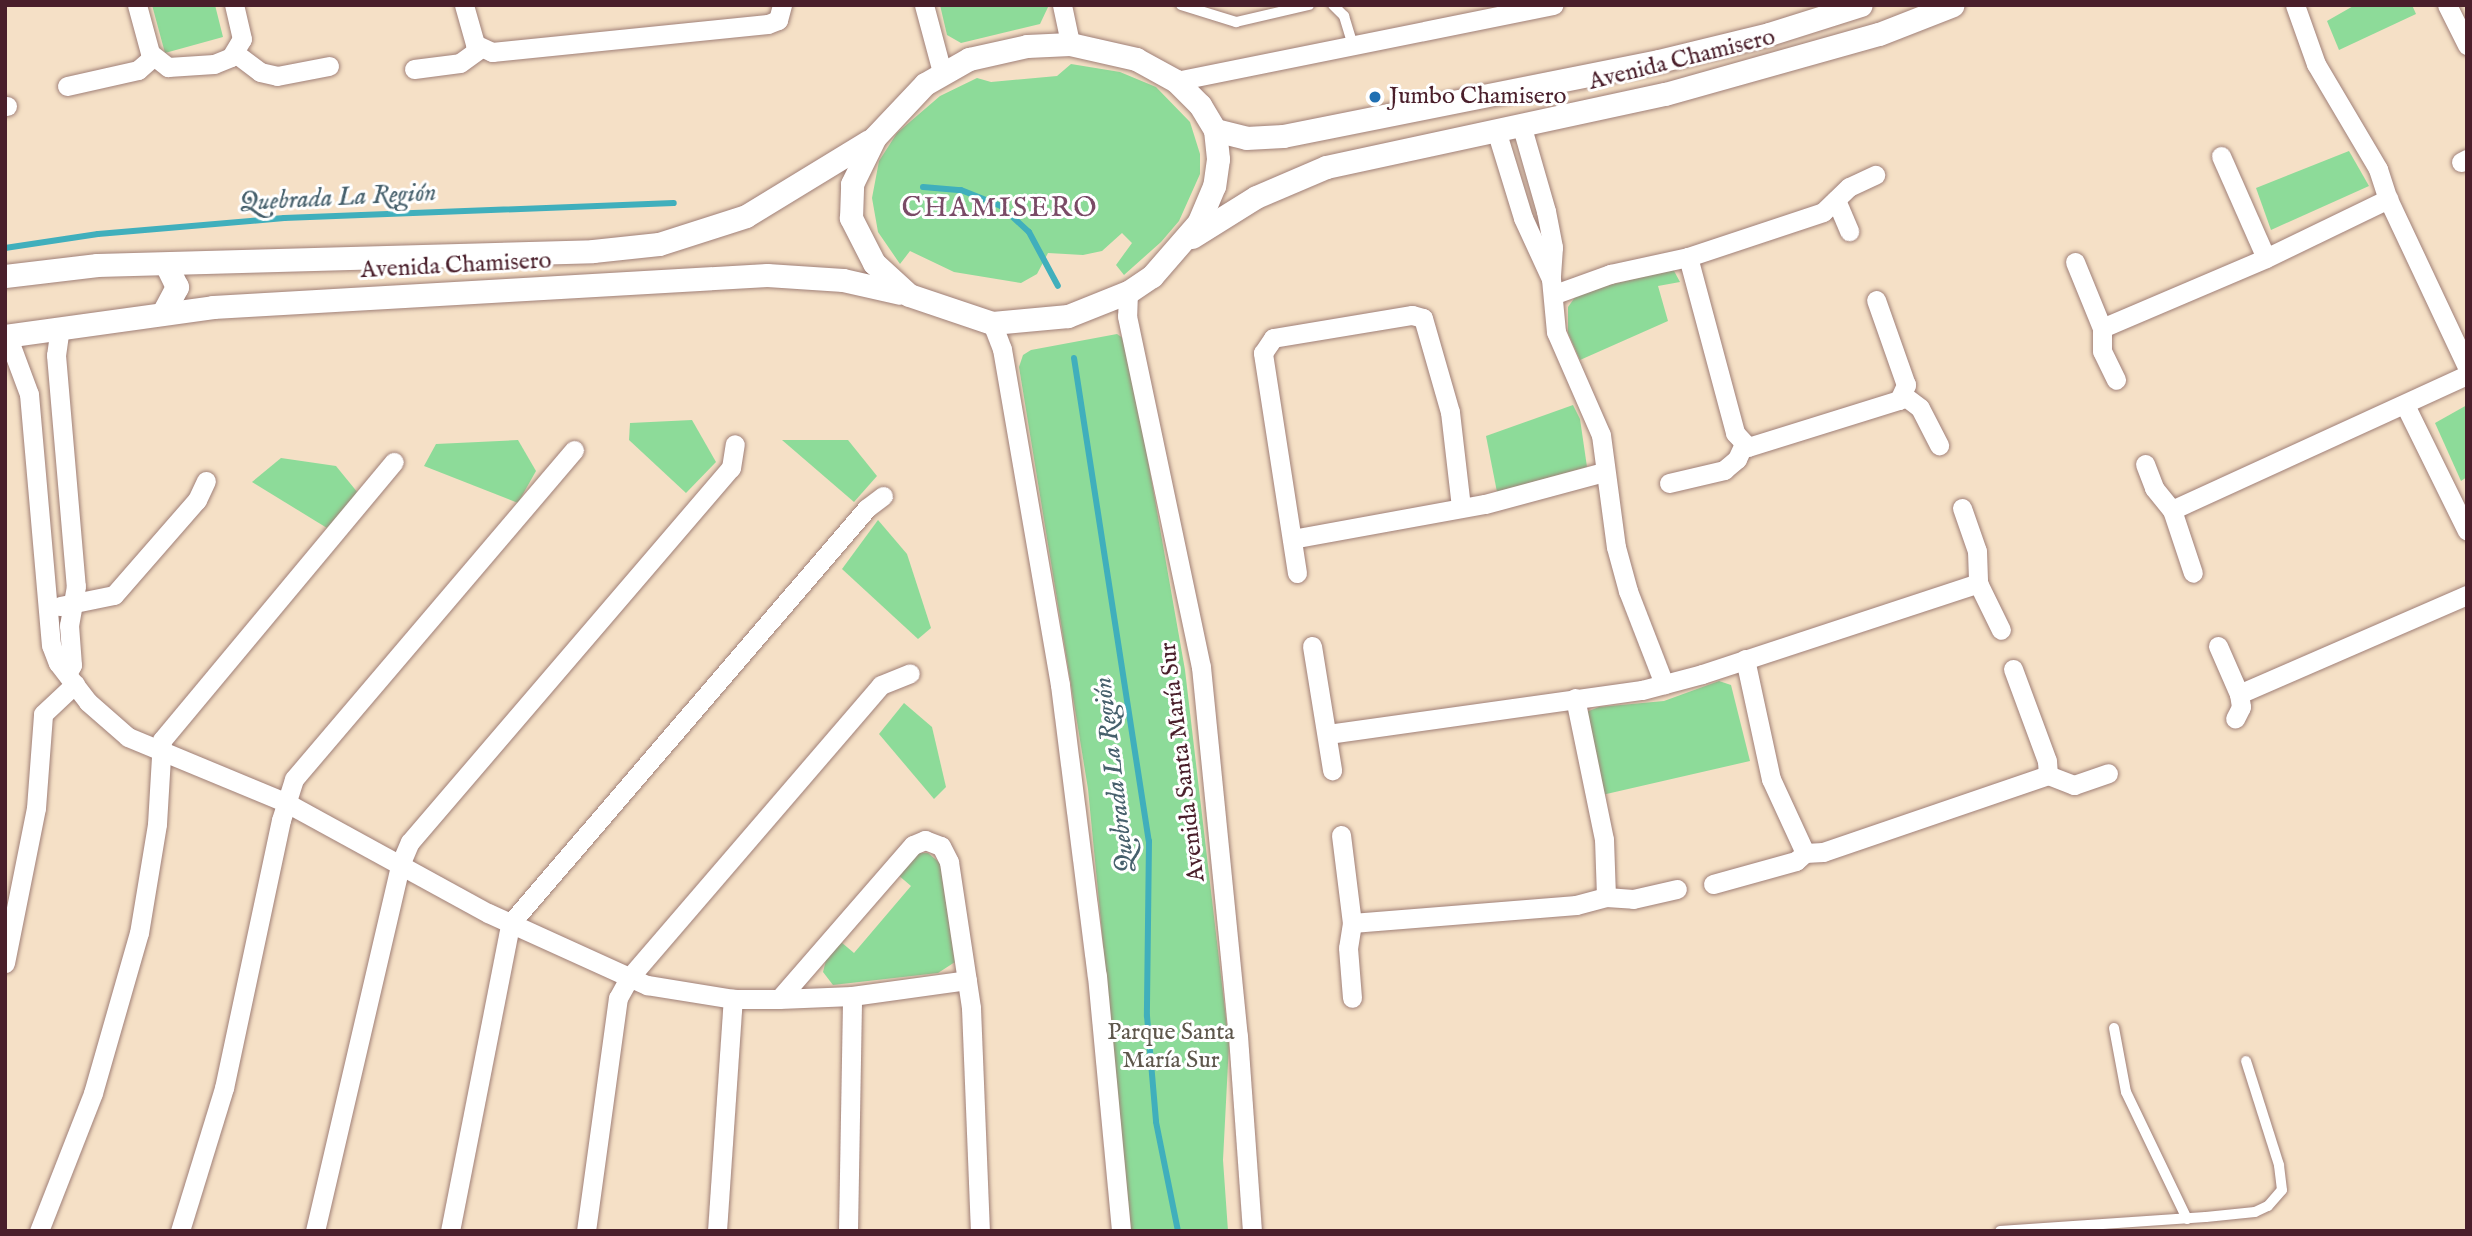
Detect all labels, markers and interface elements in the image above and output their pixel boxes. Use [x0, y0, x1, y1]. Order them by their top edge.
street label: Avenida Chamisero [1586, 23, 1778, 97]
place label: Jumbo Chamisero [1389, 83, 1567, 111]
marker: Jumbo Chamisero [1367, 89, 1383, 105]
water label: Quebrada La Región [239, 177, 437, 219]
district label: CHAMISERO [903, 192, 1097, 226]
street label: Avenida Chamisero [360, 247, 552, 285]
street label: Avenida Santa María Sur [1154, 640, 1212, 884]
water label: Quebrada La Región [1087, 675, 1143, 875]
park label: Parque Santa María Sur [1107, 1019, 1235, 1075]

